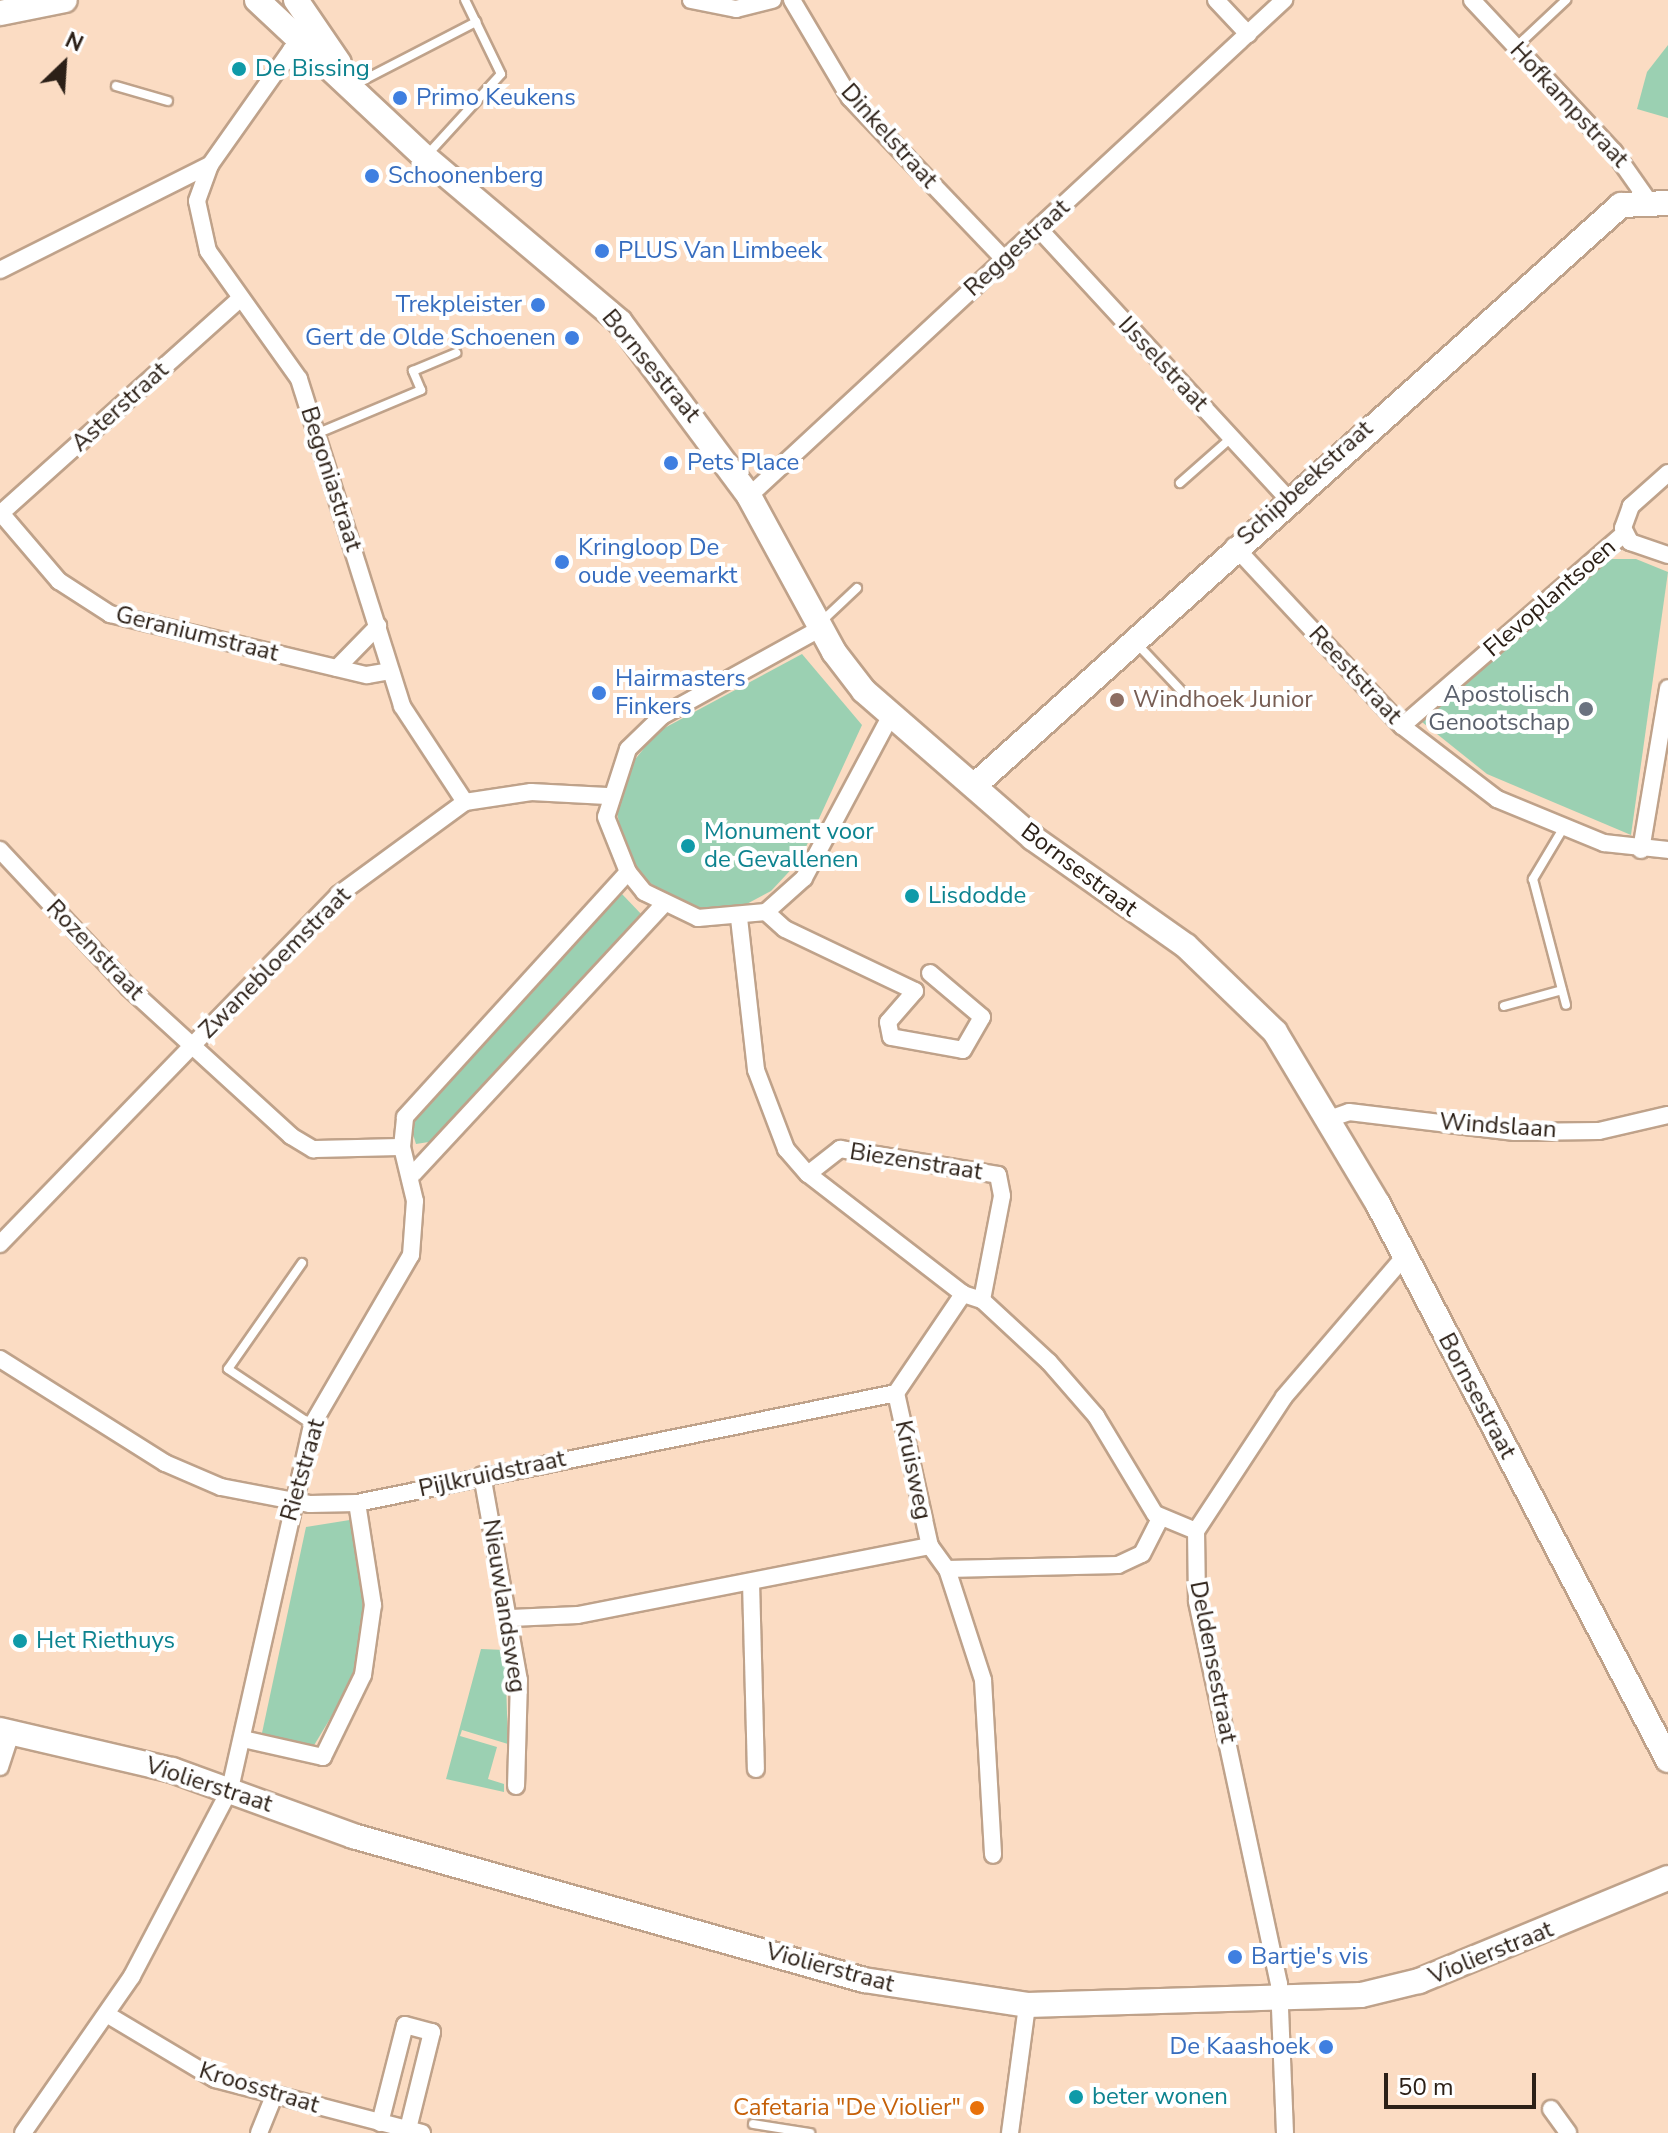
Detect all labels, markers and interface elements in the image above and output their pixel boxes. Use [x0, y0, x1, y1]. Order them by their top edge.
north arrow [24, 24, 104, 104]
text: N [60, 25, 88, 59]
street label: Hofkampstraat [1504, 36, 1634, 174]
place label: De Bissing [255, 55, 370, 83]
marker: De Bissing [230, 60, 248, 78]
street label: Dinkelstraat [835, 78, 943, 194]
place label: Primo Keukens [416, 84, 576, 112]
marker: Primo Keukens [391, 89, 409, 107]
place label: Schoonenberg [388, 162, 543, 190]
marker: Schoonenberg [363, 167, 381, 185]
street label: Reggestraat [958, 193, 1076, 303]
place label: PLUS Van Limbeek [618, 237, 822, 265]
marker: PLUS Van Limbeek [593, 242, 611, 260]
place label: Trekpleister [396, 291, 522, 319]
marker: Trekpleister [529, 296, 547, 314]
street label: Bornsestraat [596, 304, 706, 428]
street label: IJsselstraat [1112, 311, 1214, 417]
place label: Gert de Olde Schoenen [305, 324, 556, 352]
marker: Gert de Olde Schoenen [563, 329, 581, 347]
street label: Asterstraat [66, 356, 174, 458]
street label: Begoniastraat [294, 403, 368, 555]
street label: Schipbeekstraat [1231, 415, 1379, 551]
place label: Pets Place [687, 449, 799, 477]
marker: Pets Place [662, 454, 680, 472]
street label: Flevoplantsoen [1478, 533, 1622, 663]
place label: Kringloop De oude veemarkt [578, 534, 737, 590]
marker: Kringloop De oude veemarkt [553, 553, 571, 571]
street label: Geraniumstraat [113, 600, 281, 668]
street label: Reeststraat [1302, 620, 1408, 730]
place label: Hairmasters Finkers [615, 665, 746, 721]
place label: Apostolisch Genootschap [1428, 681, 1570, 737]
marker: Hairmasters Finkers [590, 684, 608, 702]
place label: Windhoek Junior [1133, 686, 1313, 714]
marker: Windhoek Junior [1108, 691, 1126, 709]
marker: Apostolisch Genootschap [1577, 700, 1595, 718]
street label: Bornsestraat [1015, 817, 1143, 923]
place label: Monument voor de Gevallenen [704, 818, 874, 874]
marker: Monument voor de Gevallenen [679, 837, 697, 855]
street label: Zwanebloemstraat [193, 881, 357, 1045]
place label: Lisdodde [928, 882, 1026, 910]
marker: Lisdodde [903, 887, 921, 905]
street label: Rozenstraat [40, 894, 150, 1006]
street label: Windslaan [1438, 1108, 1558, 1144]
street label: Biezenstraat [848, 1137, 984, 1187]
street label: Bornsestraat [1432, 1328, 1522, 1464]
street label: Rietstraat [275, 1416, 331, 1524]
street label: Kruisweg [888, 1418, 938, 1522]
street label: Pijlkruidstraat [416, 1444, 568, 1504]
street label: Nieuwlandsweg [476, 1517, 532, 1695]
street label: Deldensestraat [1183, 1579, 1243, 1745]
place label: Het Riethuys [36, 1627, 175, 1655]
marker: Het Riethuys [11, 1632, 29, 1650]
street label: Violierstraat [142, 1751, 276, 1819]
street label: Violierstraat [1425, 1915, 1557, 1991]
street label: Violierstraat [763, 1937, 897, 1999]
place label: Bartje's vis [1251, 1943, 1368, 1971]
marker: Bartje's vis [1226, 1948, 1244, 1966]
place label: De Kaashoek [1170, 2033, 1310, 2061]
marker: De Kaashoek [1317, 2038, 1335, 2056]
street label: Kroosstraat [196, 2056, 322, 2120]
scale bar [1388, 2057, 1540, 2107]
text: 50 m [1398, 2071, 1454, 2103]
place label: beter wonen [1092, 2083, 1228, 2111]
marker: beter wonen [1067, 2088, 1085, 2106]
place label: Cafetaria "De Violier" [733, 2094, 961, 2122]
marker: Cafetaria "De Violier" [968, 2099, 986, 2117]

